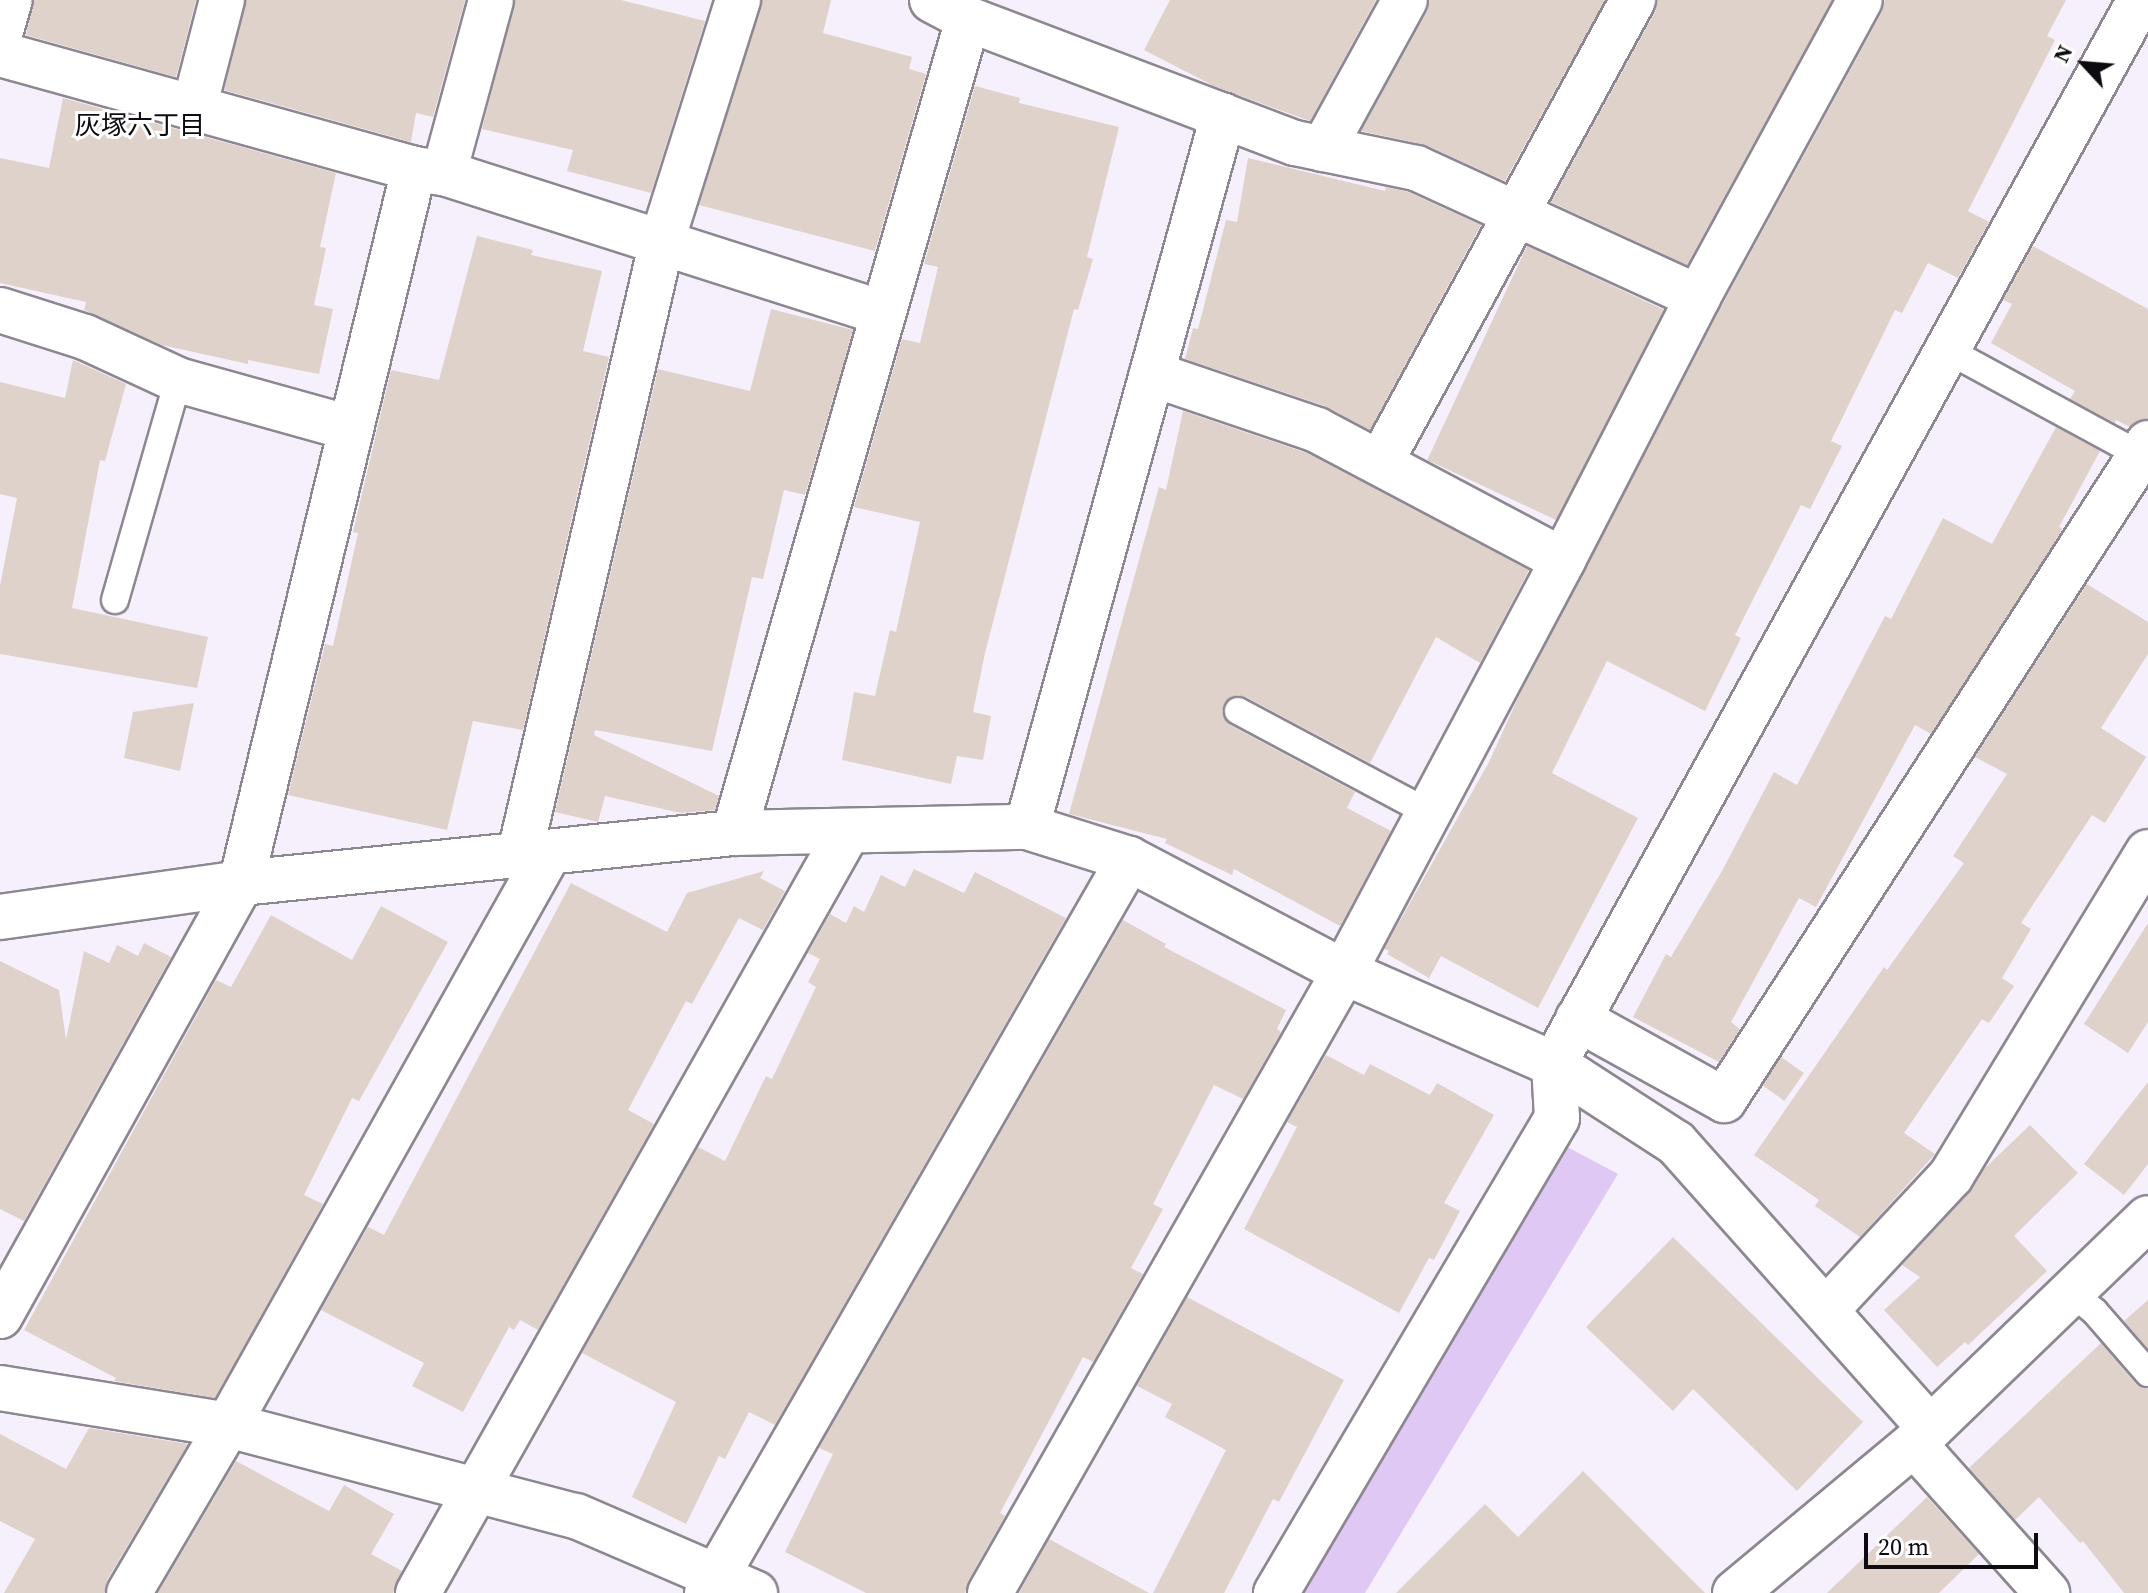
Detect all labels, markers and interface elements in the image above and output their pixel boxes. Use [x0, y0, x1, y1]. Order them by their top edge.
north arrow [2044, 24, 2124, 104]
text: N [2045, 40, 2079, 67]
district label: 灰塚六丁目 [75, 110, 205, 142]
scale bar [1868, 1517, 2042, 1567]
text: 20 m [1878, 1530, 1929, 1563]

